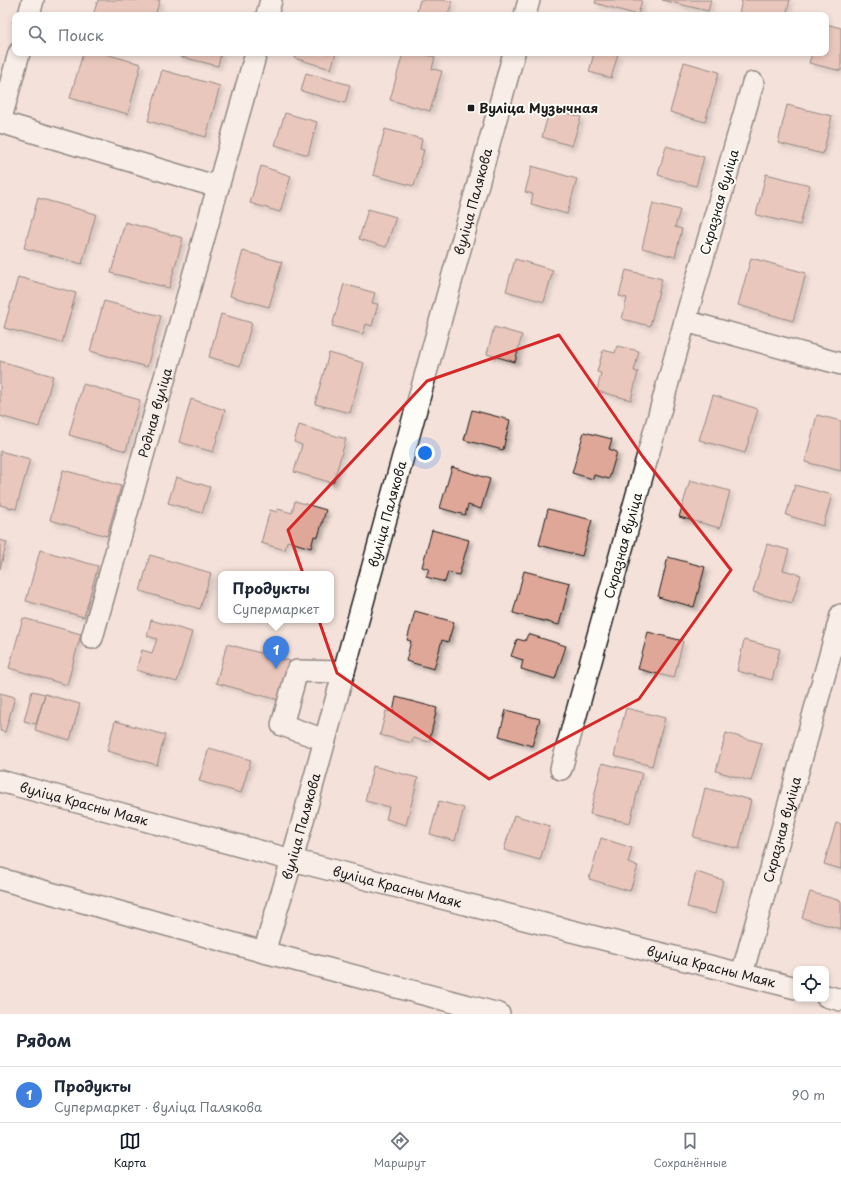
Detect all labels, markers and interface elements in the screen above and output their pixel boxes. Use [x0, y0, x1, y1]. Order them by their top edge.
search box [12, 12, 829, 56]
icon: search [26, 23, 48, 45]
text: Поиск [58, 23, 104, 46]
place label: Вуліца Музычная [479, 98, 598, 117]
marker: Вуліца Музычная [466, 103, 476, 113]
street label: вуліца Палякова [449, 145, 497, 257]
street label: Скразная вуліца [694, 147, 743, 257]
street label: Родная вуліца [133, 365, 176, 460]
your location [415, 443, 435, 463]
street label: вуліца Палякова [363, 458, 411, 569]
street label: Скразная вуліца [599, 490, 646, 600]
popup [218, 571, 334, 623]
text: Продукты [233, 576, 310, 599]
text: Супермаркет [233, 599, 319, 618]
pin: 1 [263, 636, 289, 669]
street label: вуліца Палякова [277, 770, 325, 882]
street label: Скразная вуліца [758, 774, 805, 884]
street label: вуліца Красны Маяк [18, 777, 151, 830]
street label: вуліца Красны Маяк [331, 861, 464, 912]
street label: вуліца Красны Маяк [645, 940, 778, 992]
map controls [793, 966, 829, 1002]
button: locate [793, 966, 829, 1002]
text: Рядом [16, 1027, 71, 1053]
text: Продукты [54, 1074, 131, 1097]
text: 1 [26, 1085, 32, 1104]
text: 90 m [792, 1085, 825, 1104]
text: Супермаркет · вуліца Палякова [54, 1097, 262, 1116]
tab: Карта [114, 1130, 146, 1171]
tab: Маршрут [374, 1130, 426, 1171]
tab: Сохранённые [654, 1130, 727, 1171]

